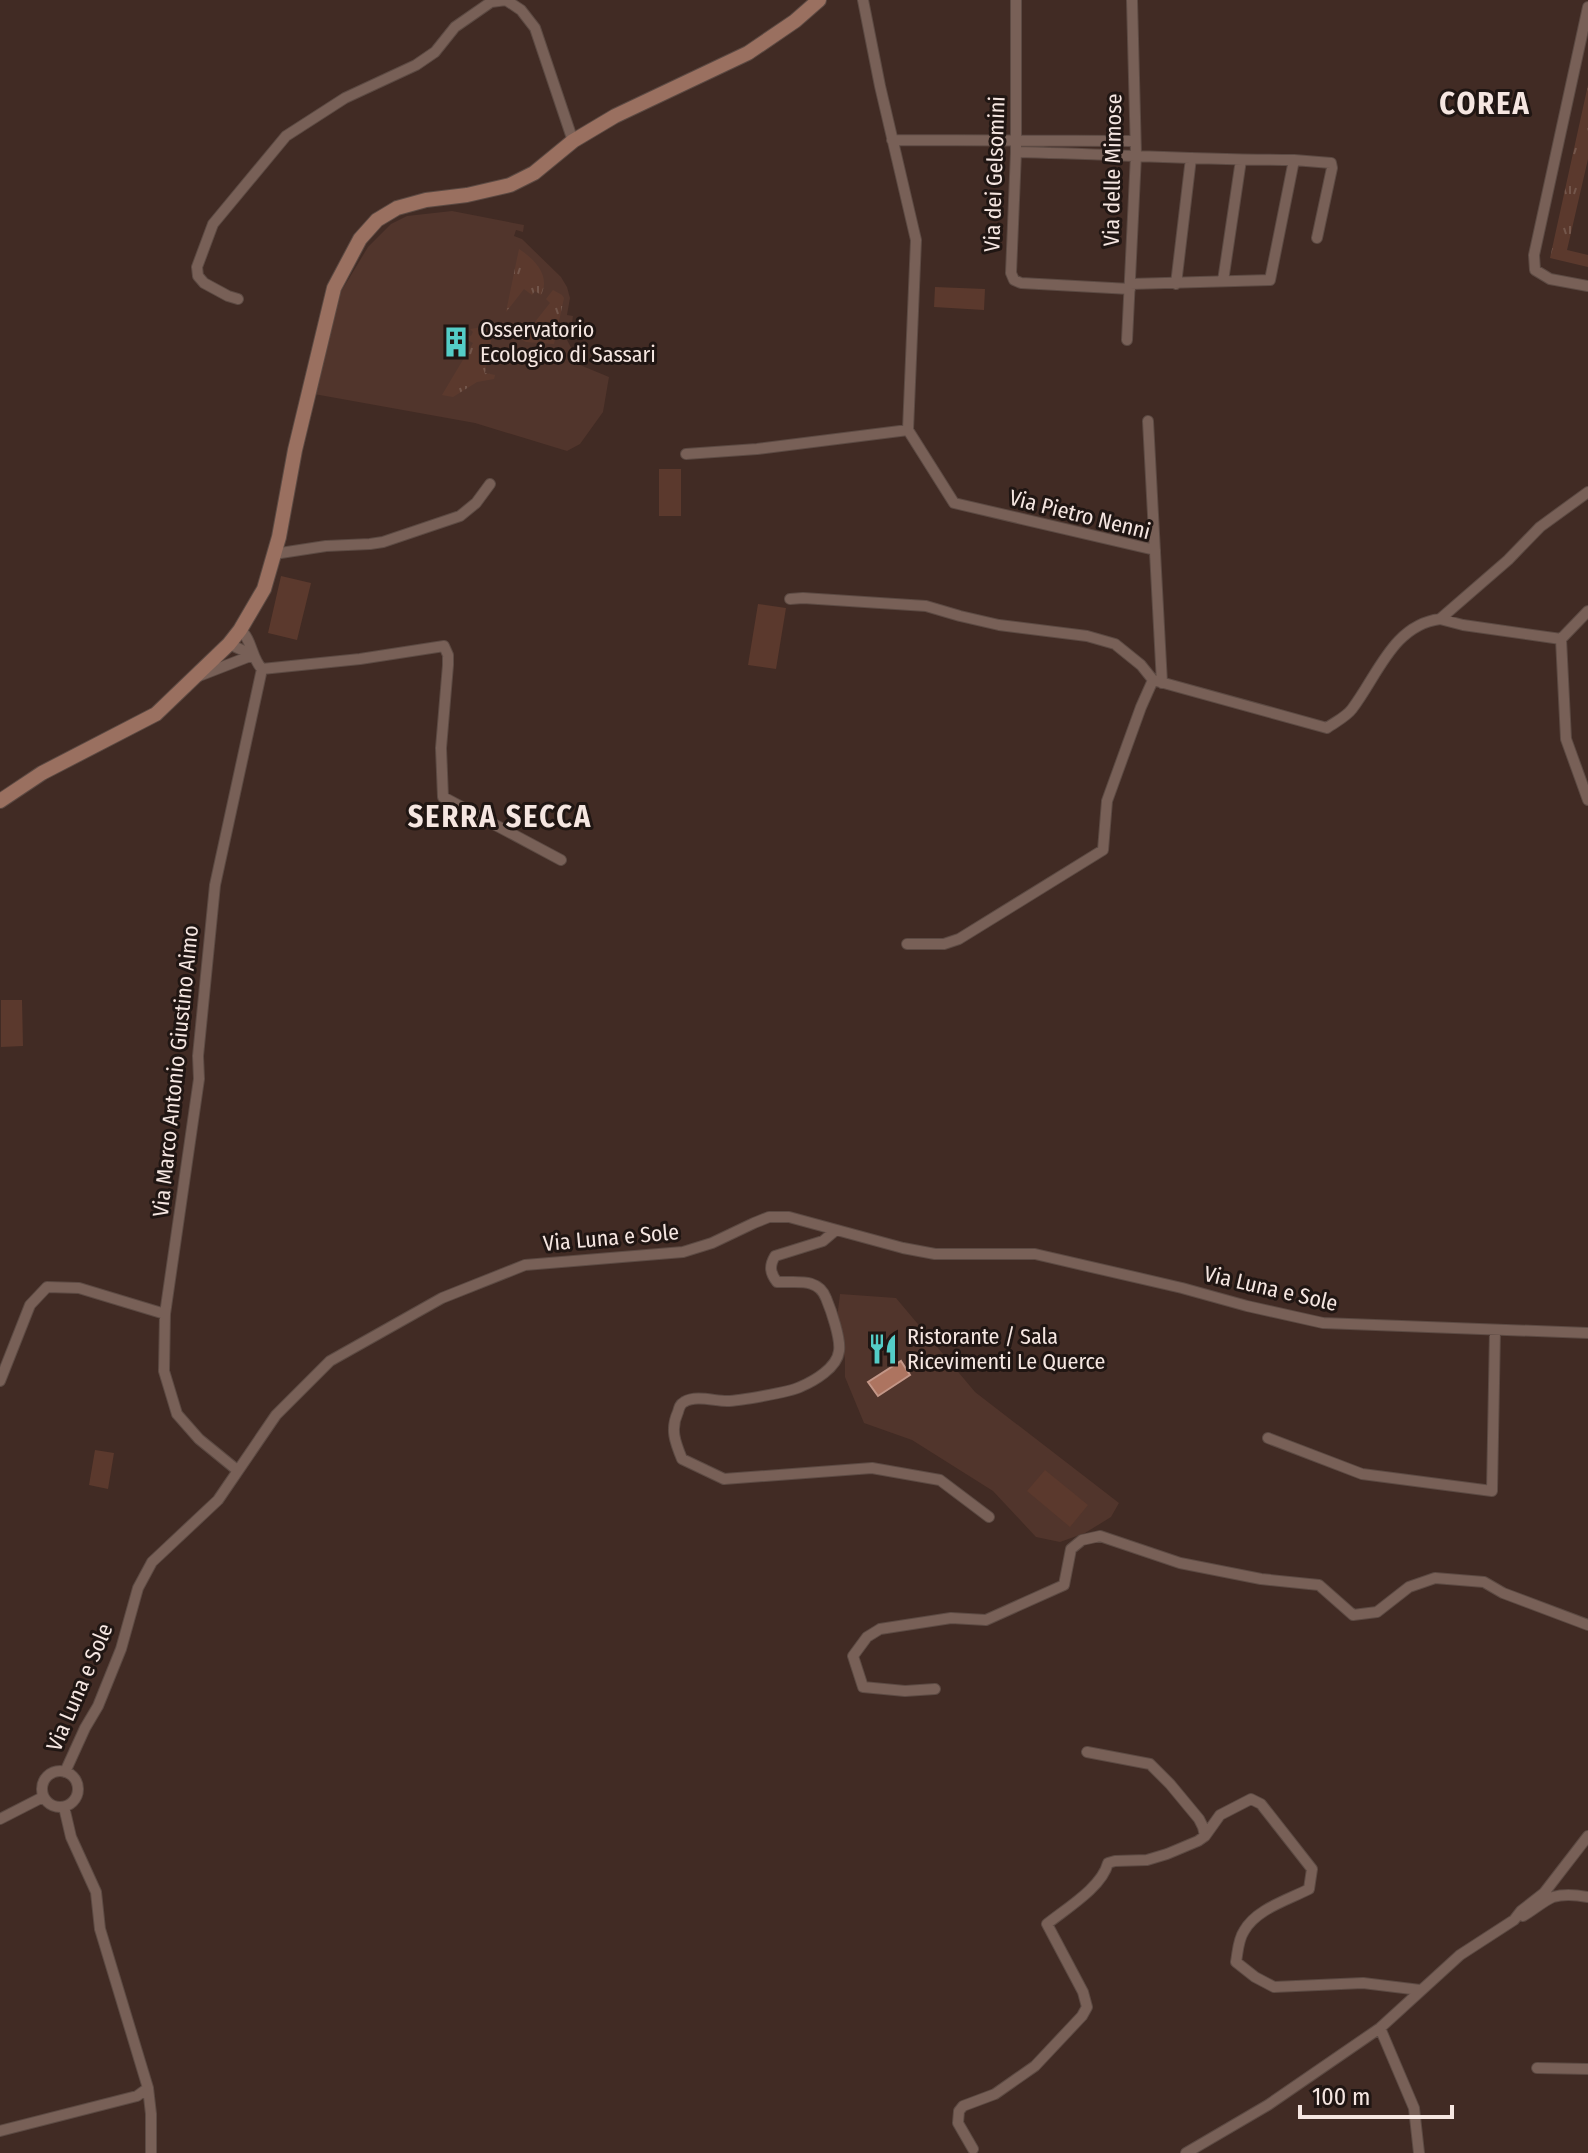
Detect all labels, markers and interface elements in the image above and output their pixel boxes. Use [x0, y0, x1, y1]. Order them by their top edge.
district label: COREA [1439, 86, 1531, 122]
street label: Via delle Mimose [1098, 93, 1127, 247]
street label: Via dei Gelsomini [978, 96, 1011, 252]
place label: Osservatorio Ecologico di Sassari [480, 316, 656, 368]
building icon: Osservatorio Ecologico di Sassari [439, 325, 473, 359]
street label: Via Pietro Nenni [1006, 484, 1153, 545]
district label: SERRA SECCA [408, 799, 592, 835]
street label: Via Marco Antonio Giustino Aimo [147, 924, 204, 1218]
street label: Via Luna e Sole [542, 1218, 680, 1257]
street label: Via Luna e Sole [1201, 1260, 1340, 1317]
place label: Ristorante / Sala Ricevimenti Le Querce [907, 1323, 1105, 1375]
restaurant icon: Ristorante / Sala Ricevimenti Le Querce [866, 1332, 900, 1366]
street label: Via Luna e Sole [40, 1619, 119, 1755]
scale bar [1300, 2069, 1452, 2119]
text: 100 m [1312, 2083, 1370, 2111]

